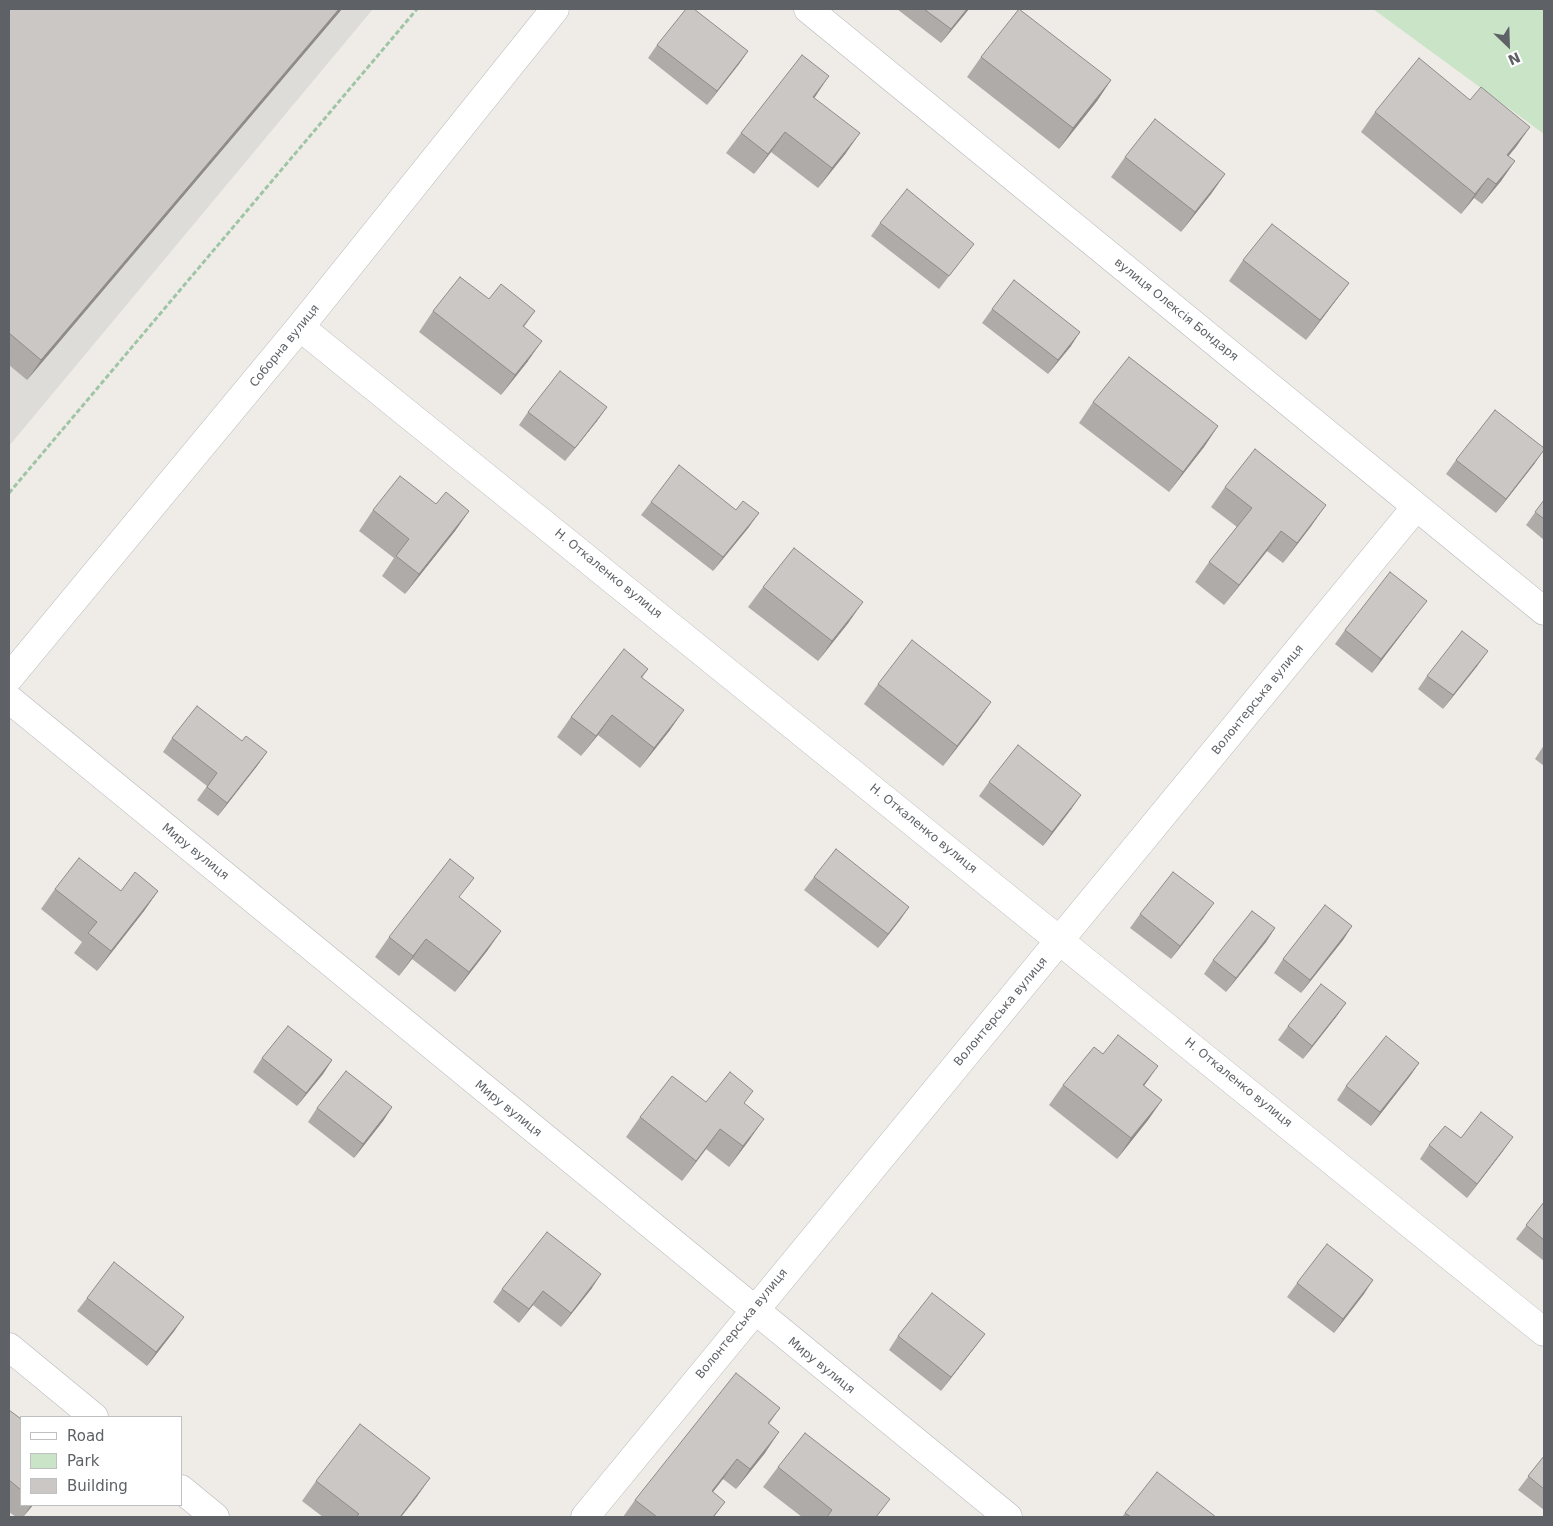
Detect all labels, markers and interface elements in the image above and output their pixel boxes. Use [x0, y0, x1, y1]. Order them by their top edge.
north arrow [1483, 20, 1533, 70]
text: N [1505, 49, 1523, 68]
street label: вулиця Олексія Бондаря [1111, 255, 1241, 365]
street label: Соборна вулиця [247, 302, 323, 390]
street label: Н. Откаленко вулиця [551, 526, 665, 622]
street label: Волонтерська вулиця [1209, 642, 1307, 758]
street label: Н. Откаленко вулиця [866, 781, 980, 877]
street label: Миру вулиця [159, 821, 231, 883]
street label: Волонтерська вулиця [951, 955, 1051, 1069]
street label: Н. Откаленко вулиця [1181, 1035, 1295, 1131]
street label: Миру вулиця [472, 1078, 544, 1140]
street label: Волонтерська вулиця [693, 1266, 791, 1382]
street label: Миру вулиця [785, 1335, 857, 1397]
legend [20, 1416, 182, 1506]
text: Road [67, 1427, 105, 1445]
text: Park [67, 1452, 99, 1470]
text: Building [67, 1477, 128, 1495]

